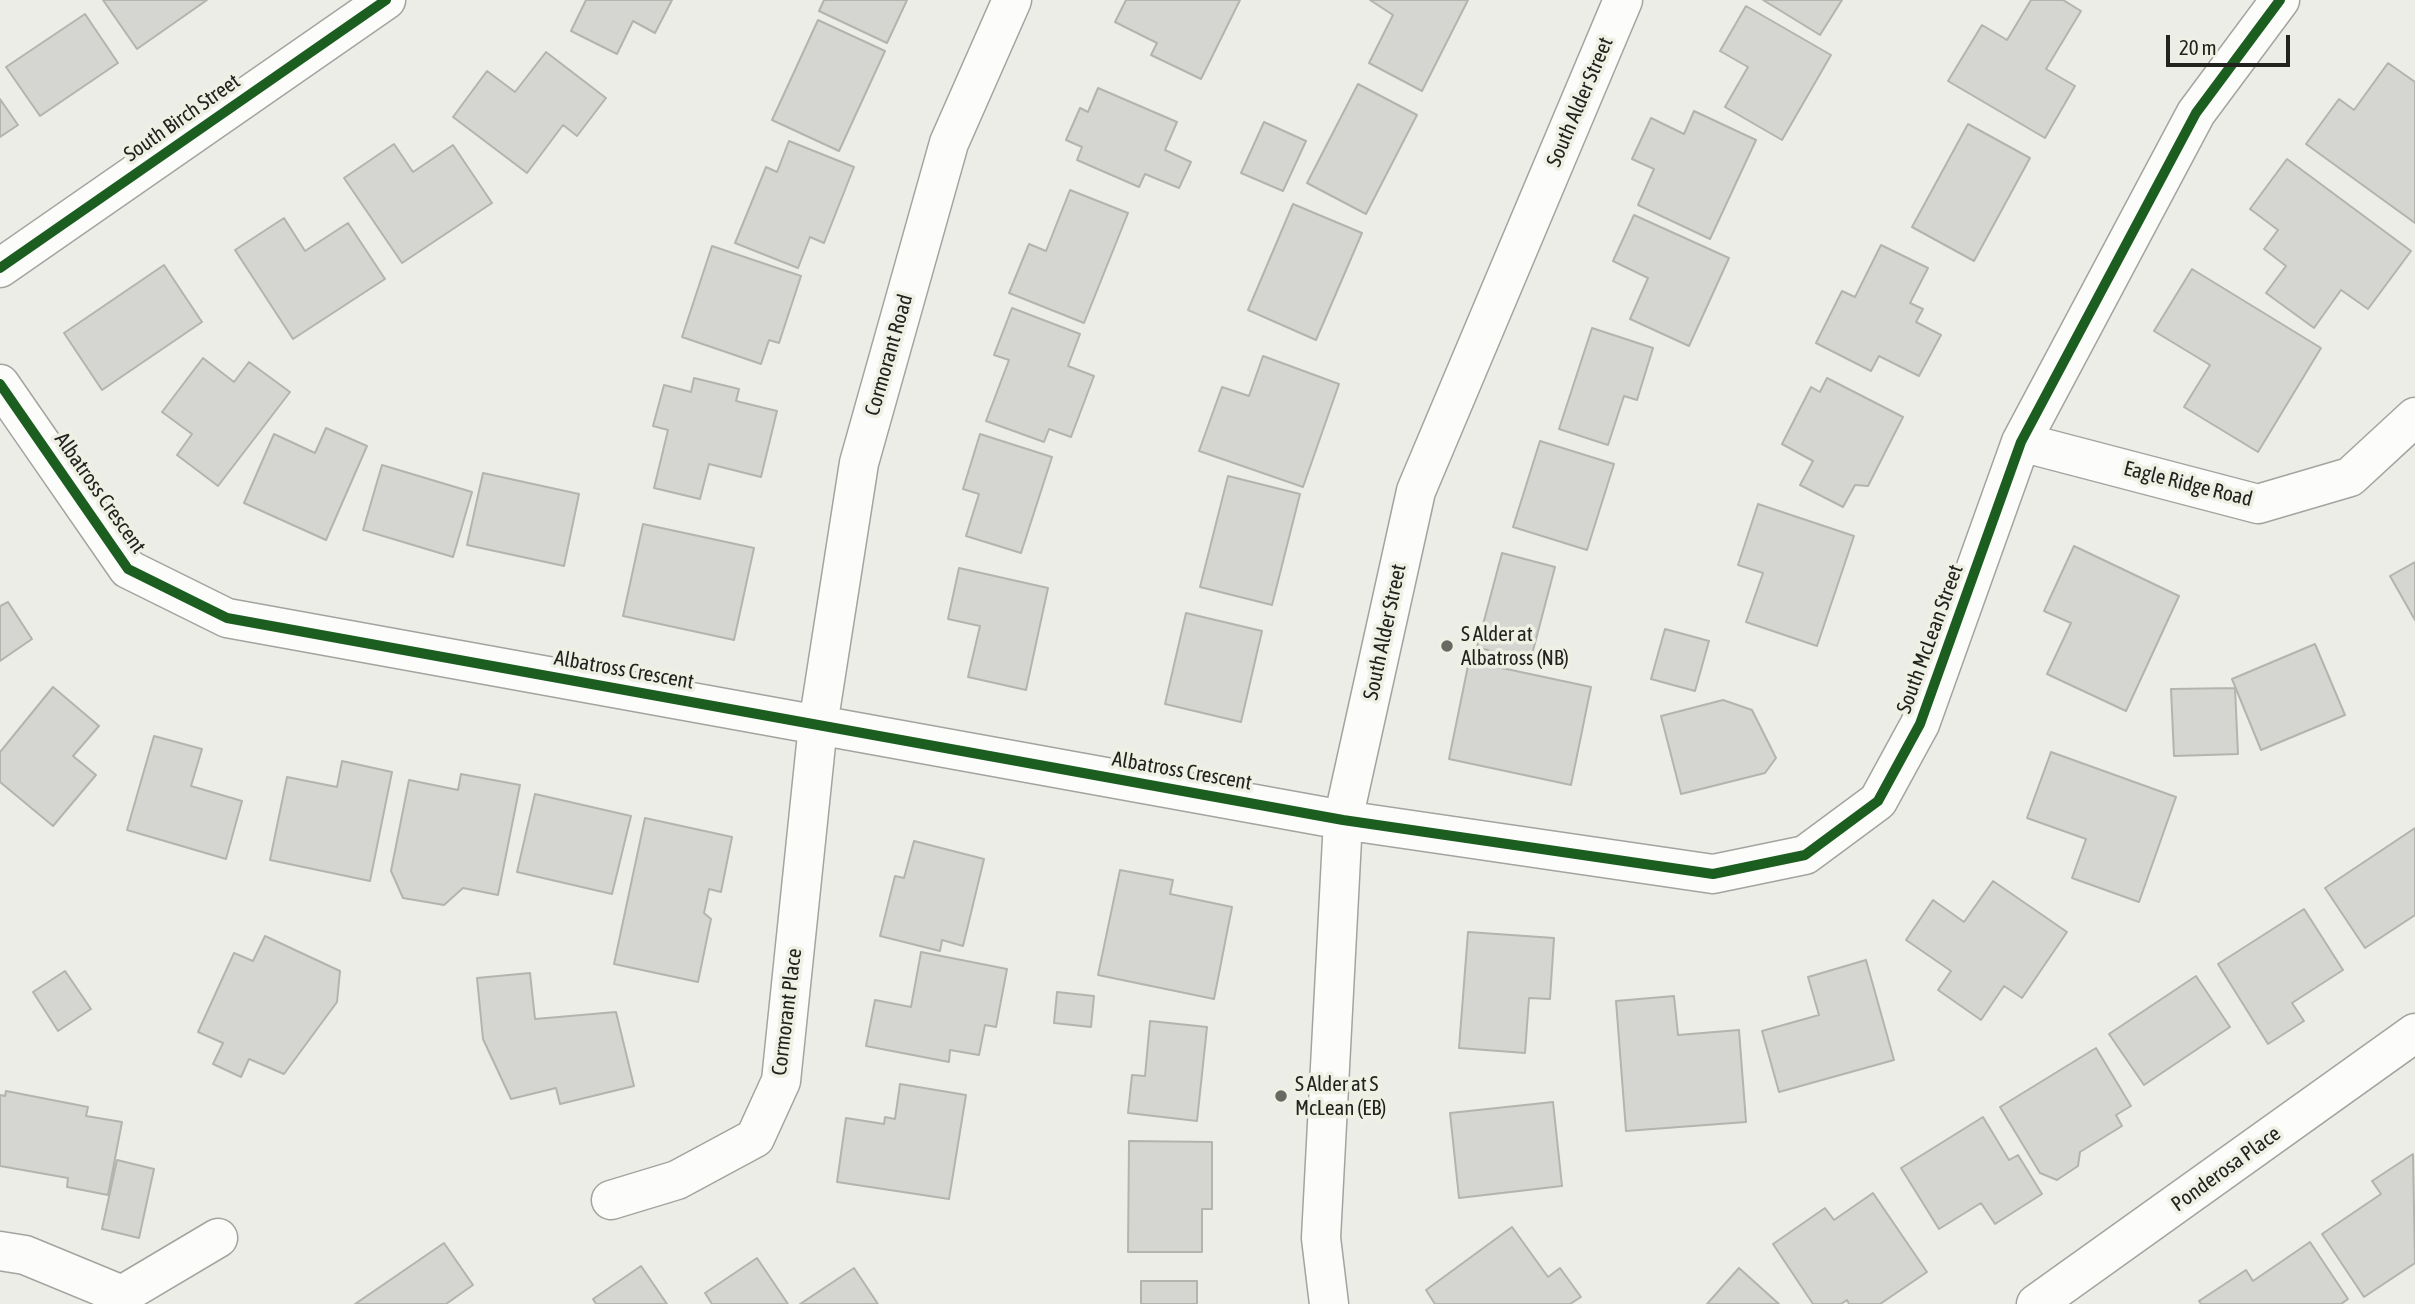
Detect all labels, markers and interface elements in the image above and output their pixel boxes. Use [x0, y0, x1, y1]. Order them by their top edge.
scale bar [2170, 21, 2294, 65]
street label: South Alder Street [1541, 33, 1619, 171]
text: 20 m [2179, 35, 2217, 59]
street label: South Birch Street [119, 69, 245, 167]
street label: Cormorant Road [860, 291, 918, 419]
street label: Albatross Crescent [49, 428, 151, 558]
street label: Eagle Ridge Road [2121, 456, 2255, 512]
street label: South McLean Street [1891, 561, 1969, 717]
street label: South Alder Street [1358, 562, 1412, 702]
place label: S Alder at Albatross (NB) [1461, 621, 1569, 671]
marker: S Alder at Albatross (NB) [1439, 638, 1455, 654]
street label: Albatross Crescent [552, 645, 696, 695]
street label: Albatross Crescent [1110, 746, 1254, 796]
street label: Cormorant Place [767, 947, 807, 1077]
place label: S Alder at S McLean (EB) [1295, 1071, 1386, 1121]
marker: S Alder at S McLean (EB) [1273, 1088, 1289, 1104]
street label: Ponderosa Place [2167, 1121, 2285, 1217]

